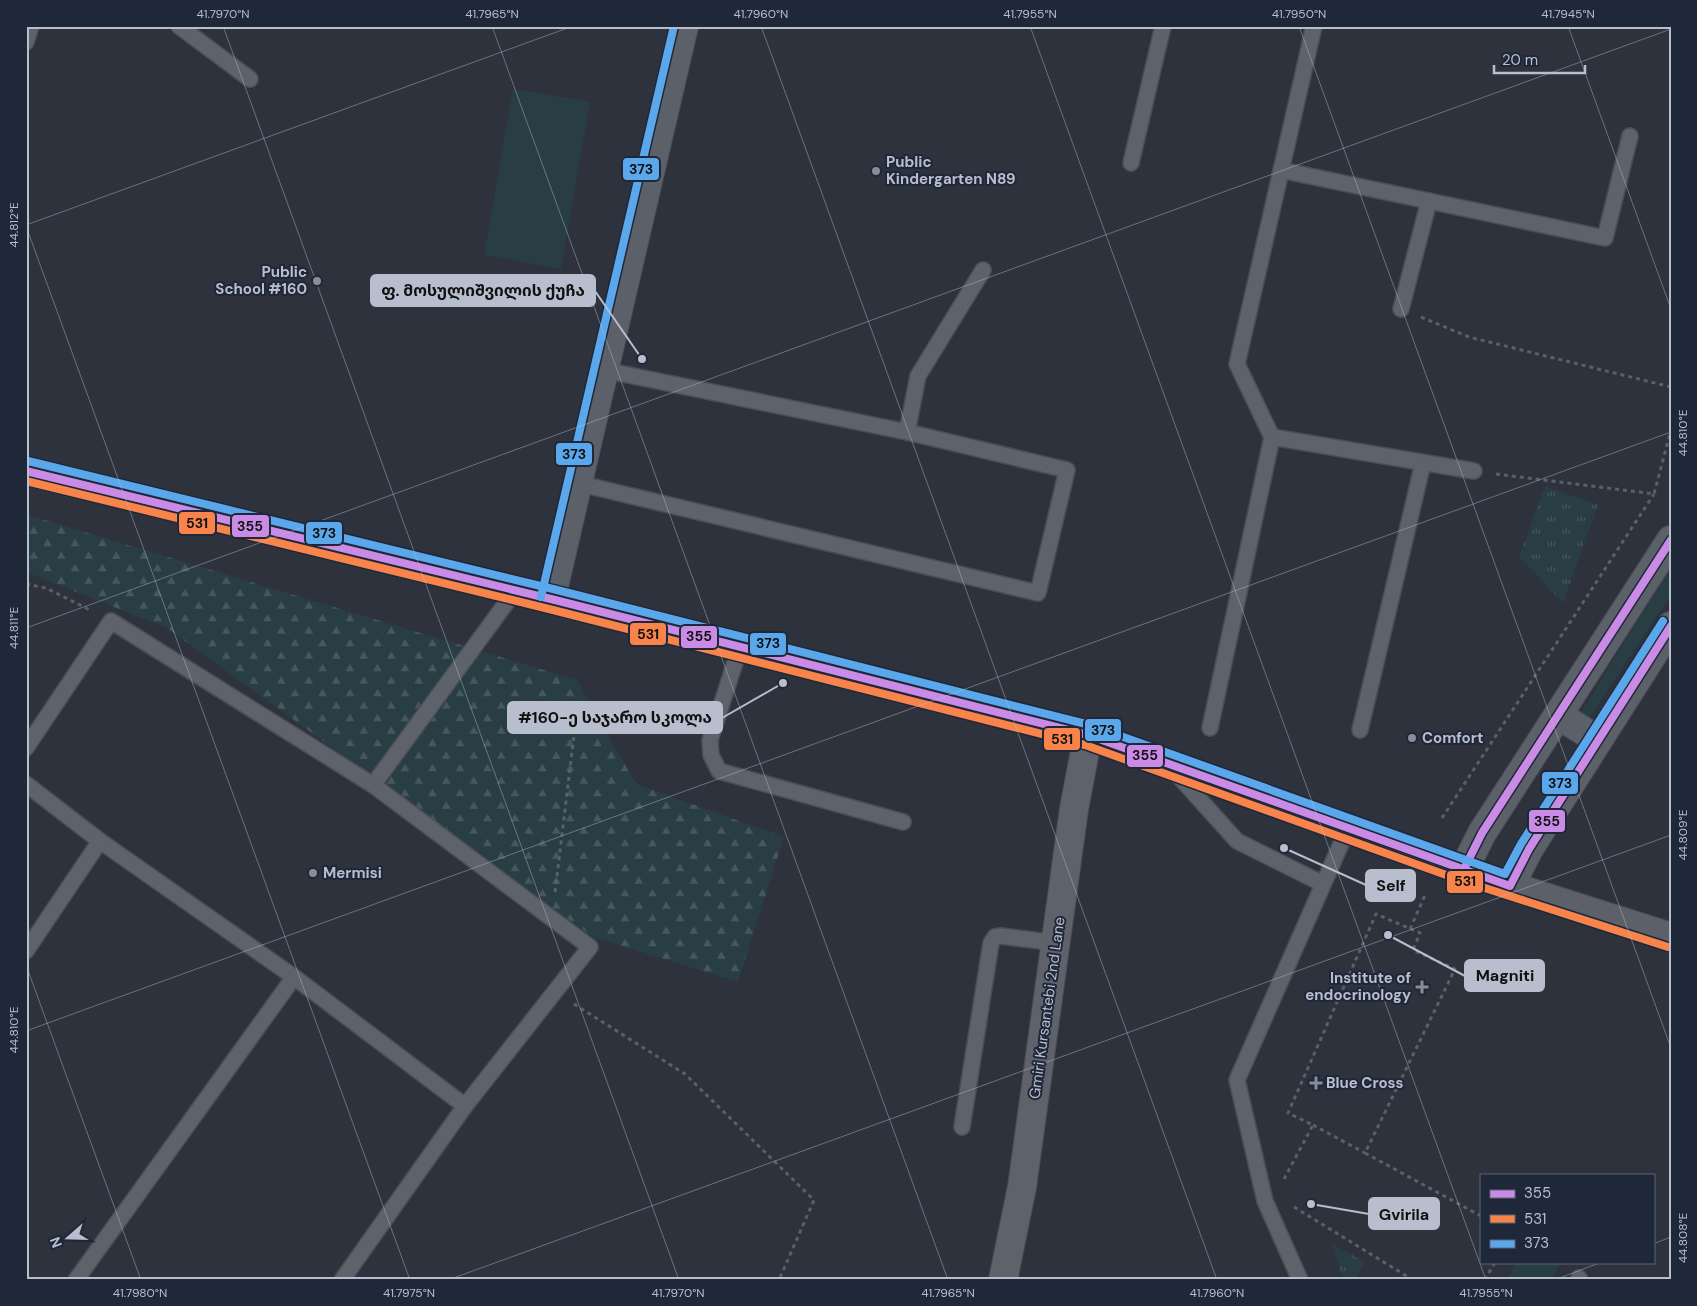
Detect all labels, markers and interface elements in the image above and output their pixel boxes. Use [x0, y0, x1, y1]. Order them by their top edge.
text: 41.7970°N [196, 6, 250, 22]
text: 41.7965°N [465, 6, 519, 22]
text: 41.7960°N [734, 6, 788, 22]
text: 41.7955°N [1003, 6, 1057, 22]
text: 41.7950°N [1272, 6, 1326, 22]
text: 41.7945°N [1541, 6, 1595, 22]
scale bar [1494, 42, 1586, 74]
text: 20 m [1502, 50, 1538, 70]
place label: Public Kindergarten N89 [886, 152, 1016, 189]
line badge: 373 [622, 157, 660, 181]
text: 373 [629, 160, 653, 178]
marker: Public Kindergarten N89 [870, 165, 882, 177]
text: 44.812°E [6, 202, 22, 248]
place label: Public School #160 [215, 262, 307, 299]
marker: Public School #160 [311, 275, 323, 287]
callout: ფ. მოსულიშვილის ქუჩა [371, 275, 595, 306]
text: ფ. მოსულიშვილის ქუჩა [381, 280, 585, 301]
text: 44.810°E [1675, 409, 1691, 456]
line badge: 373 [555, 442, 593, 466]
text: 373 [562, 445, 586, 463]
line badge: 531 [178, 511, 216, 535]
text: 531 [186, 514, 208, 532]
line badge: 355 [231, 514, 270, 538]
text: 355 [237, 517, 263, 535]
line badge: 373 [305, 521, 343, 545]
text: 373 [312, 524, 336, 542]
text: 44.811°E [6, 607, 22, 649]
line badge: 531 [629, 622, 667, 646]
text: 531 [637, 625, 659, 643]
line badge: 355 [680, 625, 718, 649]
text: 355 [686, 627, 712, 645]
line badge: 373 [749, 632, 787, 656]
text: 373 [756, 634, 780, 652]
callout: #160-ე საჯარო სკოლა [508, 702, 722, 733]
text: #160-ე საჯარო სკოლა [518, 707, 712, 728]
line badge: 373 [1084, 718, 1122, 742]
text: 373 [1091, 721, 1115, 739]
line badge: 531 [1043, 727, 1081, 751]
place label: Comfort [1422, 728, 1483, 748]
text: 531 [1051, 730, 1073, 748]
marker: Comfort [1406, 732, 1418, 744]
line badge: 355 [1126, 744, 1164, 768]
text: 355 [1132, 746, 1158, 764]
line badge: 373 [1541, 771, 1579, 795]
text: 373 [1548, 774, 1572, 792]
line badge: 355 [1528, 809, 1566, 833]
text: 44.809°E [1675, 809, 1691, 860]
text: 355 [1534, 812, 1560, 830]
place label: Mermisi [323, 863, 382, 883]
marker: Mermisi [307, 867, 319, 879]
callout: Self [1366, 870, 1415, 901]
line badge: 531 [1446, 870, 1484, 894]
text: 531 [1454, 872, 1476, 890]
text: Self [1376, 875, 1406, 896]
street label: Gmiri Kursantebi 2nd Lane [1024, 916, 1070, 1100]
callout: Magniti [1465, 960, 1544, 991]
text: Magniti [1476, 965, 1534, 986]
place label: Institute of endocrinology [1305, 968, 1411, 1005]
marker: Institute of endocrinology [1415, 980, 1429, 994]
text: 44.810°E [6, 1006, 22, 1053]
place label: Blue Cross [1326, 1073, 1404, 1093]
marker: Blue Cross [1310, 1077, 1322, 1089]
legend [1480, 1174, 1654, 1264]
text: 355 [1524, 1183, 1551, 1203]
callout: Gvirila [1369, 1198, 1439, 1229]
text: Gvirila [1379, 1204, 1429, 1225]
text: 531 [1524, 1209, 1546, 1229]
text: 44.808°E [1675, 1212, 1691, 1263]
north arrow [42, 1214, 92, 1264]
text: 373 [1524, 1233, 1549, 1253]
text: N [46, 1235, 66, 1250]
text: 41.7980°N [113, 1285, 167, 1301]
text: 41.7975°N [383, 1285, 435, 1301]
text: 41.7970°N [651, 1285, 705, 1301]
text: 41.7965°N [921, 1285, 975, 1301]
text: 41.7960°N [1190, 1285, 1244, 1301]
text: 41.7955°N [1459, 1285, 1513, 1301]

